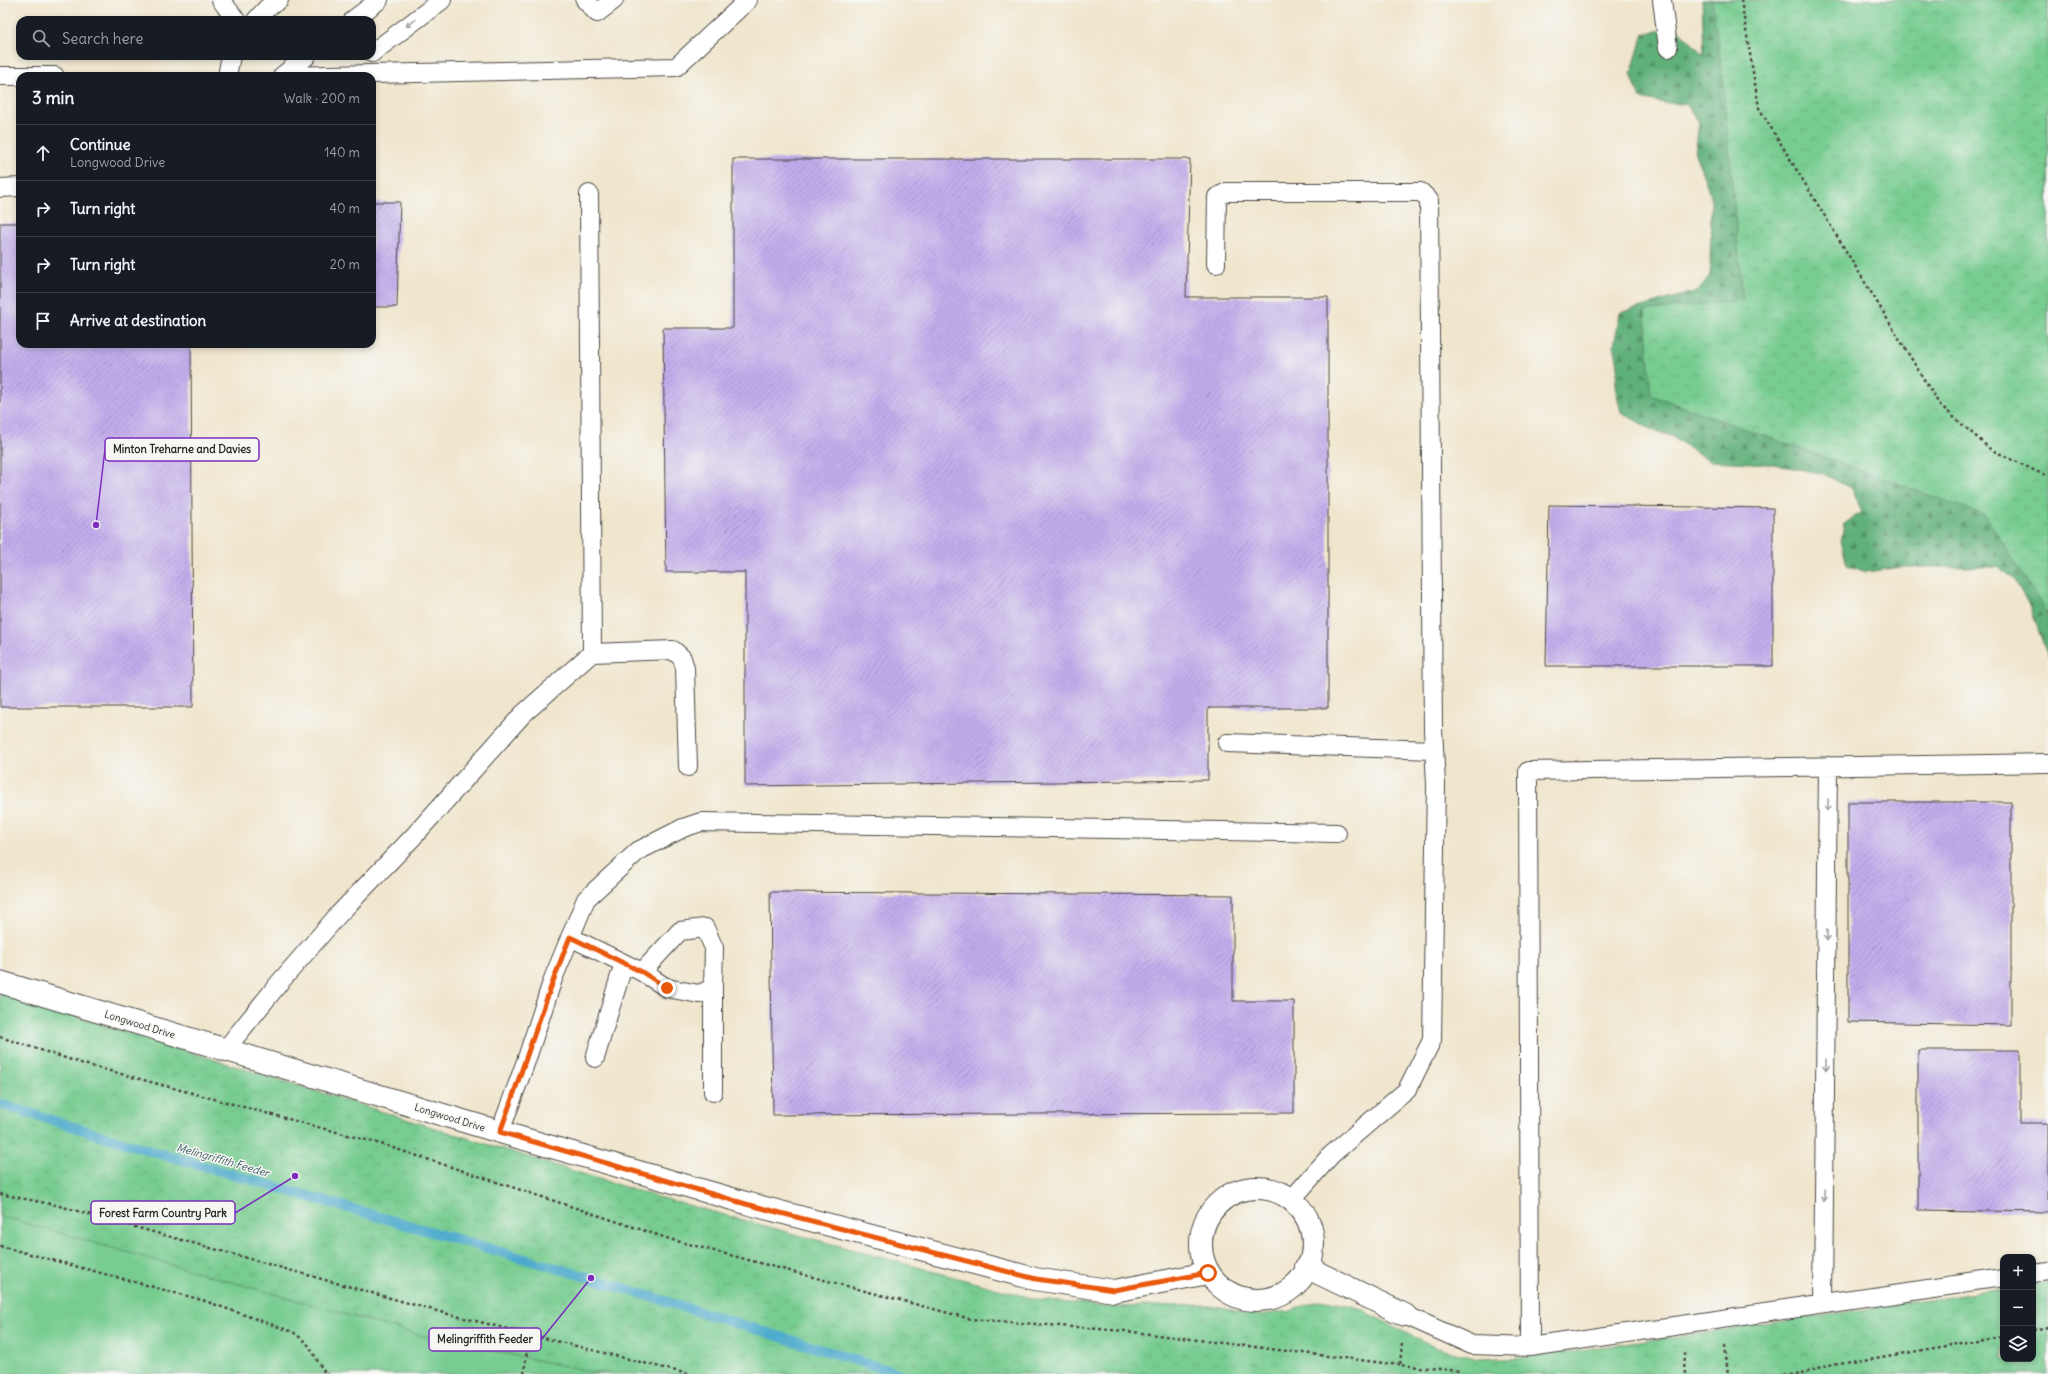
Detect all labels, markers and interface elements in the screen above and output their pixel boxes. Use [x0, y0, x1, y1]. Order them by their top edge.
search box [16, 16, 376, 60]
one-way arrow [405, 19, 416, 28]
icon: search [30, 27, 52, 49]
text: Search here [62, 29, 143, 48]
text: 3 min [32, 87, 74, 109]
text: Walk · 200 m [284, 90, 360, 107]
text: Continue [70, 135, 131, 154]
icon: ahead [32, 142, 54, 164]
text: 140 m [324, 144, 360, 161]
text: Longwood Drive [70, 154, 165, 171]
icon: right [32, 198, 54, 220]
text: Turn right [70, 199, 135, 218]
text: 40 m [329, 200, 360, 217]
icon: right [32, 254, 54, 276]
text: Turn right [70, 255, 135, 274]
text: 20 m [330, 256, 360, 273]
icon: arrive [32, 310, 54, 332]
text: Arrive at destination [70, 311, 206, 330]
callout: Minton Treharne and Davies [105, 438, 259, 461]
text: Minton Treharne and Davies [113, 442, 251, 456]
one-way arrow [1824, 798, 1832, 811]
one-way arrow [1823, 928, 1831, 941]
route end [658, 979, 676, 997]
street label: Longwood Drive [103, 1008, 177, 1041]
one-way arrow [1822, 1058, 1830, 1071]
street label: Longwood Drive [413, 1101, 487, 1134]
water label: Melingriffith Feeder [175, 1140, 272, 1180]
one-way arrow [1820, 1188, 1828, 1201]
callout: Forest Farm Country Park [91, 1201, 235, 1224]
text: Forest Farm Country Park [99, 1206, 227, 1221]
map controls [2000, 1254, 2036, 1362]
button: + [2000, 1254, 2036, 1290]
route start [1199, 1264, 1217, 1282]
button: − [2000, 1290, 2036, 1326]
button: layers [2000, 1326, 2036, 1362]
callout: Melingriffith Feeder [429, 1328, 541, 1351]
text: Melingriffith Feeder [437, 1332, 533, 1347]

